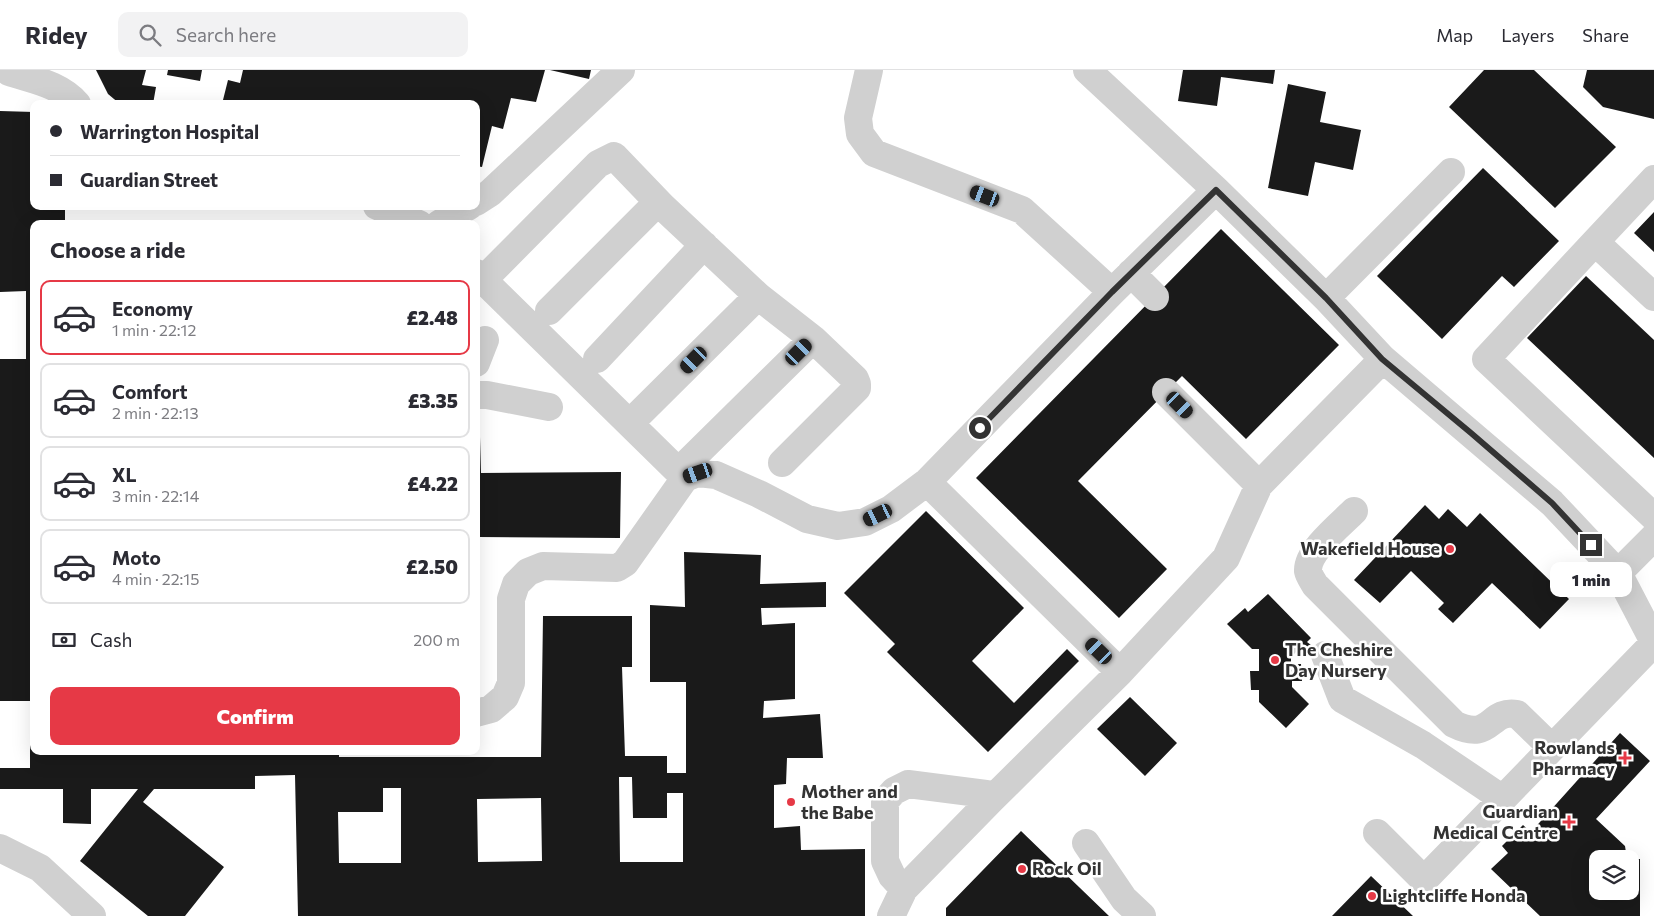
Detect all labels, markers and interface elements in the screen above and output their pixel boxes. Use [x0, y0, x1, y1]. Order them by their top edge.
search box [118, 12, 468, 57]
text: Ridey [25, 20, 88, 49]
icon: search [136, 21, 164, 49]
text: Search here [176, 23, 276, 46]
text: Map [1436, 24, 1473, 46]
text: Layers [1501, 24, 1554, 46]
text: Share [1582, 24, 1629, 46]
text: Warrington Hospital [80, 120, 259, 143]
text: Guardian Street [80, 168, 218, 191]
car [968, 184, 1001, 208]
text: Choose a ride [50, 236, 185, 263]
icon: car [52, 295, 97, 340]
text: Economy [112, 297, 193, 320]
text: £2.48 [406, 306, 458, 329]
text: 1 min · 22:12 [112, 320, 196, 339]
car [783, 336, 814, 368]
car [678, 344, 709, 376]
icon: car [52, 378, 97, 423]
text: Comfort [112, 380, 188, 403]
text: £3.35 [408, 389, 458, 412]
car [1164, 389, 1195, 421]
text: 2 min · 22:13 [112, 403, 199, 422]
route start [969, 417, 991, 439]
icon: car [52, 461, 97, 506]
car [681, 461, 714, 485]
text: XL [112, 463, 137, 486]
text: £4.22 [407, 472, 458, 495]
text: 3 min · 22:14 [112, 486, 199, 505]
car [861, 502, 894, 528]
route end [1580, 534, 1602, 556]
place label: Wakefield House [1300, 537, 1440, 559]
marker: Wakefield House [1444, 543, 1456, 555]
icon: car [52, 544, 97, 589]
text: Moto [112, 546, 161, 569]
text: £2.50 [406, 555, 458, 578]
callout: 1 min [1550, 562, 1632, 598]
text: 4 min · 22:15 [112, 569, 199, 588]
text: 1 min [1572, 570, 1610, 589]
icon: cash [50, 626, 78, 654]
text: Cash [90, 628, 132, 651]
text: 200 m [413, 630, 460, 649]
car [1083, 635, 1115, 667]
place label: The Cheshire Day Nursery [1285, 638, 1393, 681]
marker: The Cheshire Day Nursery [1269, 654, 1281, 666]
button: Confirm [50, 687, 460, 745]
place label: Rowlands Pharmacy [1532, 736, 1615, 779]
marker: Rowlands Pharmacy [1619, 752, 1631, 764]
place label: Mother and the Babe [801, 780, 898, 823]
marker: Mother and the Babe [785, 796, 797, 808]
place label: Guardian Medical Centre [1433, 800, 1558, 843]
marker: Guardian Medical Centre [1562, 815, 1576, 829]
map controls [1589, 850, 1639, 900]
button: layers [1589, 850, 1639, 900]
place label: Rock Oil [1032, 857, 1102, 879]
marker: Rock Oil [1016, 863, 1028, 875]
place label: Lightcliffe Honda [1382, 884, 1526, 906]
marker: Lightcliffe Honda [1366, 890, 1378, 902]

